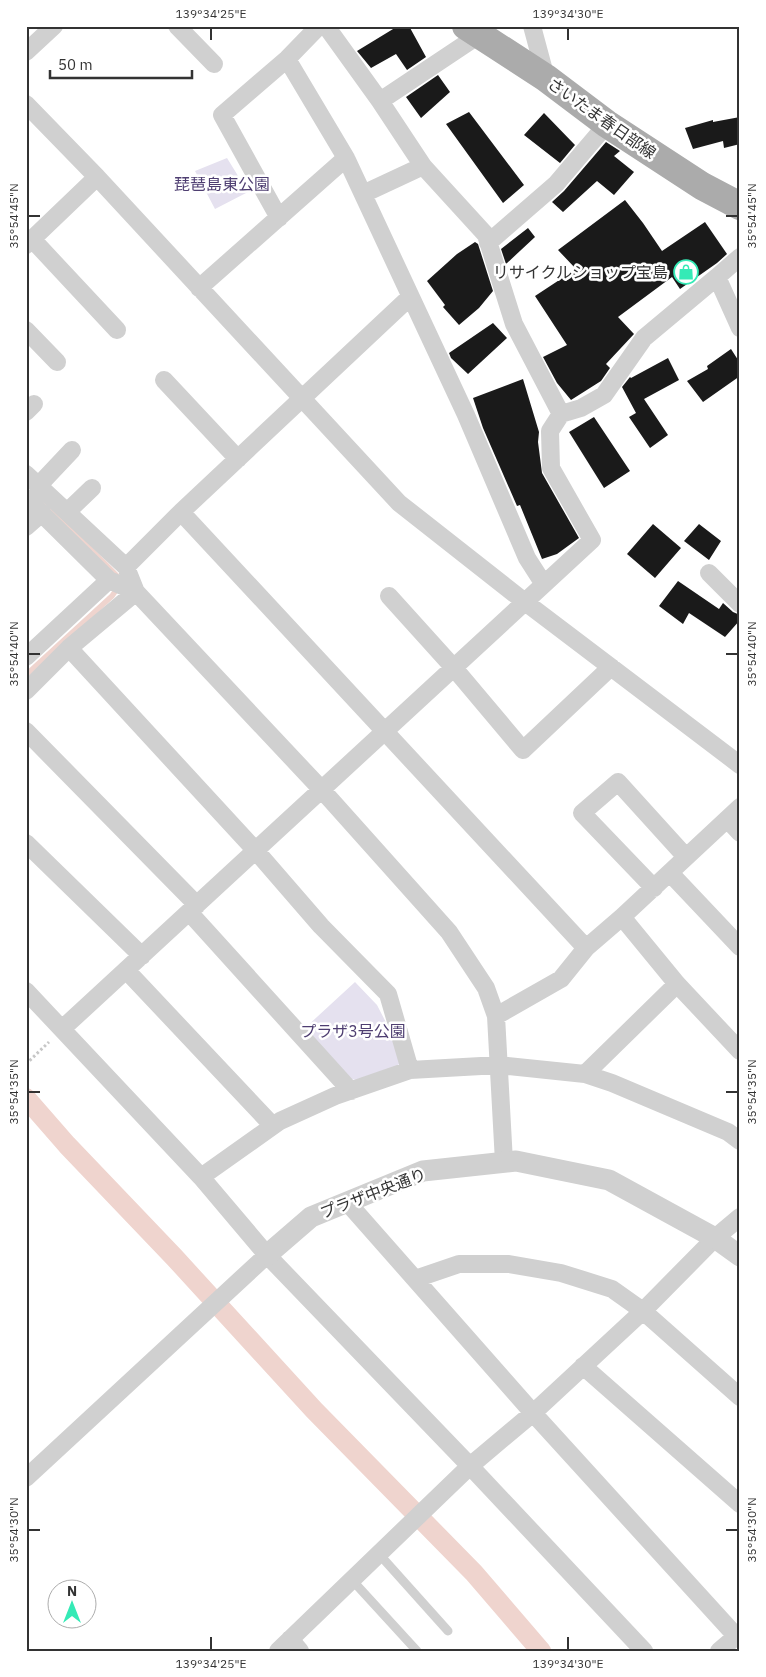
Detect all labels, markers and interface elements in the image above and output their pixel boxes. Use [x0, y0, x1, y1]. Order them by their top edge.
text: 139°34'25"E [176, 6, 246, 21]
text: 139°34'30"E [533, 6, 603, 21]
scale bar [50, 48, 192, 80]
text: 50 m [58, 55, 93, 74]
street label: さいたま春日部線 [544, 73, 660, 163]
park label: 琵琶島東公園 [174, 174, 270, 194]
text: 35°54'45"N [6, 183, 21, 249]
text: 35°54'45"N [744, 183, 759, 249]
shop icon: リサイクルショップ宝島 [673, 259, 699, 285]
place label: リサイクルショップ宝島 [493, 262, 668, 282]
text: 35°54'40"N [6, 621, 21, 687]
text: 35°54'40"N [744, 621, 759, 687]
park label: プラザ3号公園 [300, 1021, 406, 1041]
text: 35°54'35"N [6, 1059, 21, 1125]
text: 35°54'35"N [744, 1059, 759, 1125]
street label: プラザ中央通り [317, 1164, 429, 1222]
text: 35°54'30"N [6, 1497, 21, 1563]
text: 35°54'30"N [744, 1497, 759, 1563]
north arrow [48, 1580, 98, 1630]
text: N [67, 1582, 77, 1600]
text: 139°34'25"E [176, 1656, 246, 1671]
text: 139°34'30"E [533, 1656, 603, 1671]

